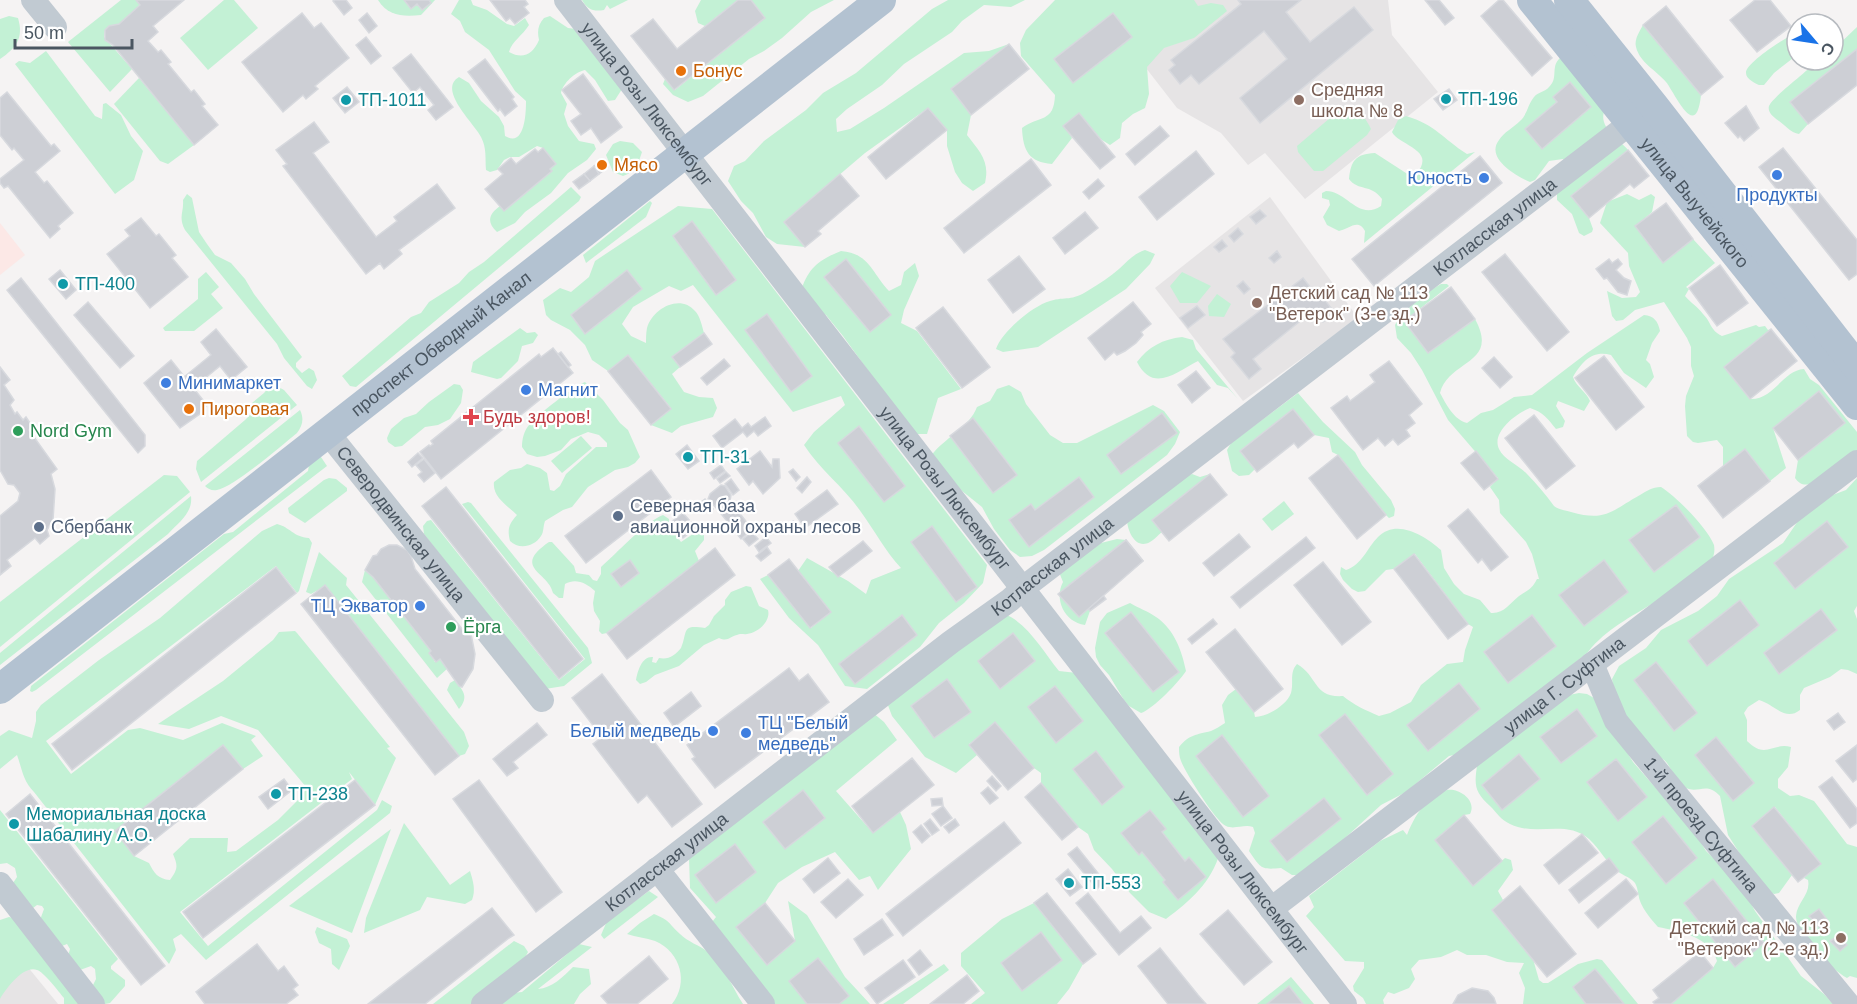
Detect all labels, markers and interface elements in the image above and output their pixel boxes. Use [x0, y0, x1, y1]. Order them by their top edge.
scale bar [15, 12, 132, 50]
north arrow [1785, 12, 1845, 72]
street label: улица Розы Люксембург [577, 18, 717, 190]
text: 50 m [24, 23, 64, 43]
text: С [1817, 40, 1838, 59]
place label: Бонус [693, 61, 743, 81]
marker: Бонус [674, 64, 688, 78]
place label: Средняя школа № 8 [1311, 80, 1403, 121]
place label: ТП-196 [1458, 89, 1518, 109]
place label: ТП-1011 [358, 90, 427, 110]
marker: ТП-196 [1439, 92, 1453, 106]
marker: ТП-1011 [339, 93, 353, 107]
marker: Средняя школа № 8 [1292, 93, 1306, 107]
street label: улица Выучейского [1636, 134, 1753, 272]
place label: Мясо [614, 155, 658, 175]
marker: Мясо [595, 158, 609, 172]
place label: Юность [1407, 168, 1472, 188]
marker: Продукты [1770, 168, 1784, 182]
marker: Юность [1477, 171, 1491, 185]
street label: Котласская улица [1430, 173, 1561, 280]
place label: Продукты [1736, 185, 1818, 205]
street label: проспект Обводный Канал [347, 268, 535, 420]
place label: ТП-400 [75, 274, 135, 294]
marker: ТП-400 [56, 277, 70, 291]
place label: Детский сад № 113 "Ветерок" (3-е зд.) [1269, 283, 1428, 324]
marker: Детский сад № 113 "Ветерок" (3-е зд.) [1250, 296, 1264, 310]
place label: Минимаркет [178, 373, 281, 393]
marker: Минимаркет [159, 376, 173, 390]
place label: Магнит [538, 380, 598, 400]
marker: Магнит [519, 383, 533, 397]
place label: Пироговая [201, 399, 289, 419]
marker: Пироговая [182, 402, 196, 416]
street label: улица Розы Люксембург [875, 402, 1015, 574]
place label: Будь здоров! [483, 407, 591, 427]
marker: Будь здоров! [464, 410, 478, 424]
place label: Nord Gym [30, 421, 112, 441]
marker: Nord Gym [11, 424, 25, 438]
street label: Северодвинская улица [332, 442, 470, 607]
place label: ТП-31 [700, 447, 750, 467]
marker: ТП-31 [681, 450, 695, 464]
place label: Северная база авиационной охраны лесов [630, 496, 861, 537]
marker: Северная база авиационной охраны лесов [611, 509, 625, 523]
street label: Котласская улица [987, 512, 1118, 620]
place label: Сбербанк [51, 517, 132, 537]
marker: Сбербанк [32, 520, 46, 534]
place label: ТЦ Экватор [311, 596, 408, 616]
marker: ТЦ Экватор [413, 599, 427, 613]
place label: Ёрга [463, 617, 502, 637]
marker: Ёрга [444, 620, 458, 634]
street label: улица Г. Суфтина [1500, 632, 1630, 738]
place label: ТЦ "Белый медведь" [758, 713, 848, 754]
place label: Белый медведь [570, 721, 701, 741]
marker: Белый медведь [706, 724, 720, 738]
marker: ТЦ "Белый медведь" [739, 726, 753, 740]
street label: 1-й проезд Суфтина [1640, 753, 1763, 897]
place label: ТП-238 [288, 784, 348, 804]
street label: улица Розы Люксембург [1173, 786, 1313, 958]
marker: ТП-238 [269, 787, 283, 801]
place label: Мемориальная доска Шабалину А.О. [26, 804, 207, 845]
street label: Котласская улица [601, 808, 732, 916]
marker: Мемориальная доска Шабалину А.О. [7, 817, 21, 831]
place label: ТП-553 [1081, 873, 1141, 893]
marker: ТП-553 [1062, 876, 1076, 890]
place label: Детский сад № 113 "Ветерок" (2-е зд.) [1670, 918, 1829, 959]
marker: Детский сад № 113 "Ветерок" (2-е зд.) [1834, 931, 1848, 945]

